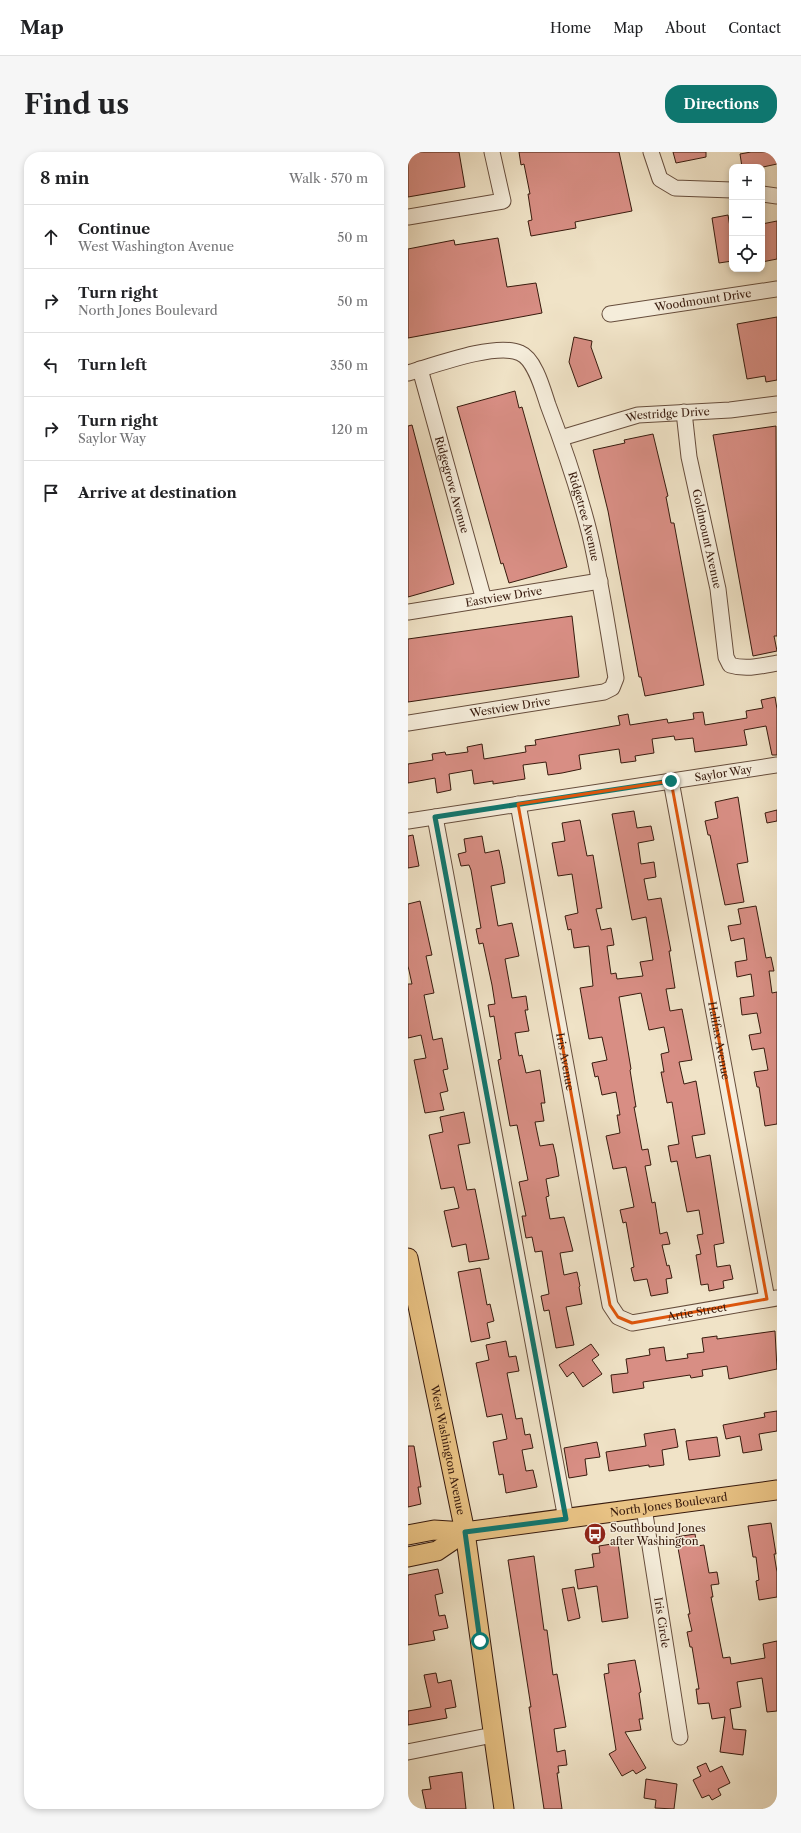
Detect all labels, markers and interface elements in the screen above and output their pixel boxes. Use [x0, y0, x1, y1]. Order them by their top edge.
text: Map [20, 16, 64, 39]
text: Home [550, 19, 591, 37]
text: Map [613, 19, 643, 37]
text: About [665, 19, 706, 37]
text: Contact [728, 19, 781, 37]
button: Directions [665, 85, 777, 123]
text: Find us [24, 87, 129, 121]
map controls [729, 164, 765, 272]
button: + [729, 164, 765, 200]
text: 8 min [40, 168, 89, 188]
text: Walk · 570 m [289, 170, 368, 186]
button: − [729, 200, 765, 236]
text: Continue [78, 219, 150, 238]
icon: ahead [40, 226, 62, 248]
text: 50 m [337, 229, 368, 245]
button: locate [729, 236, 765, 272]
text: West Washington Avenue [78, 238, 234, 254]
text: Turn right [78, 283, 158, 302]
street label: Woodmount Drive [653, 286, 752, 314]
icon: right [40, 290, 62, 312]
text: 50 m [337, 293, 368, 309]
text: North Jones Boulevard [78, 302, 218, 318]
icon: left [40, 354, 62, 376]
text: Turn left [78, 355, 147, 374]
text: 350 m [330, 357, 368, 373]
street label: Westridge Drive [623, 404, 710, 426]
text: Turn right [78, 411, 158, 430]
icon: right [40, 418, 62, 440]
text: 120 m [331, 421, 368, 437]
text: Saylor Way [78, 430, 146, 446]
street label: Ridgegrove Avenue [432, 434, 472, 535]
street label: Ridgetree Avenue [565, 470, 603, 562]
icon: arrive [40, 482, 62, 504]
text: Arrive at destination [78, 483, 237, 502]
street label: Goldmount Avenue [689, 488, 725, 590]
street label: Eastview Drive [464, 583, 543, 610]
street label: Westview Drive [468, 694, 551, 720]
street label: Saylor Way [694, 762, 754, 784]
route end [662, 772, 680, 790]
street label: Halifax Avenue [705, 1000, 733, 1081]
street label: Iris Avenue [553, 1032, 577, 1092]
street label: Artie Street [665, 1300, 728, 1324]
street label: West Washington Avenue [427, 1383, 468, 1516]
street label: North Jones Boulevard [609, 1490, 729, 1519]
bus stop icon: Southbound Jones after Washington [582, 1521, 608, 1547]
place label: Southbound Jones after Washington [610, 1521, 706, 1548]
street label: Iris Circle [651, 1596, 673, 1649]
route start [471, 1632, 489, 1650]

